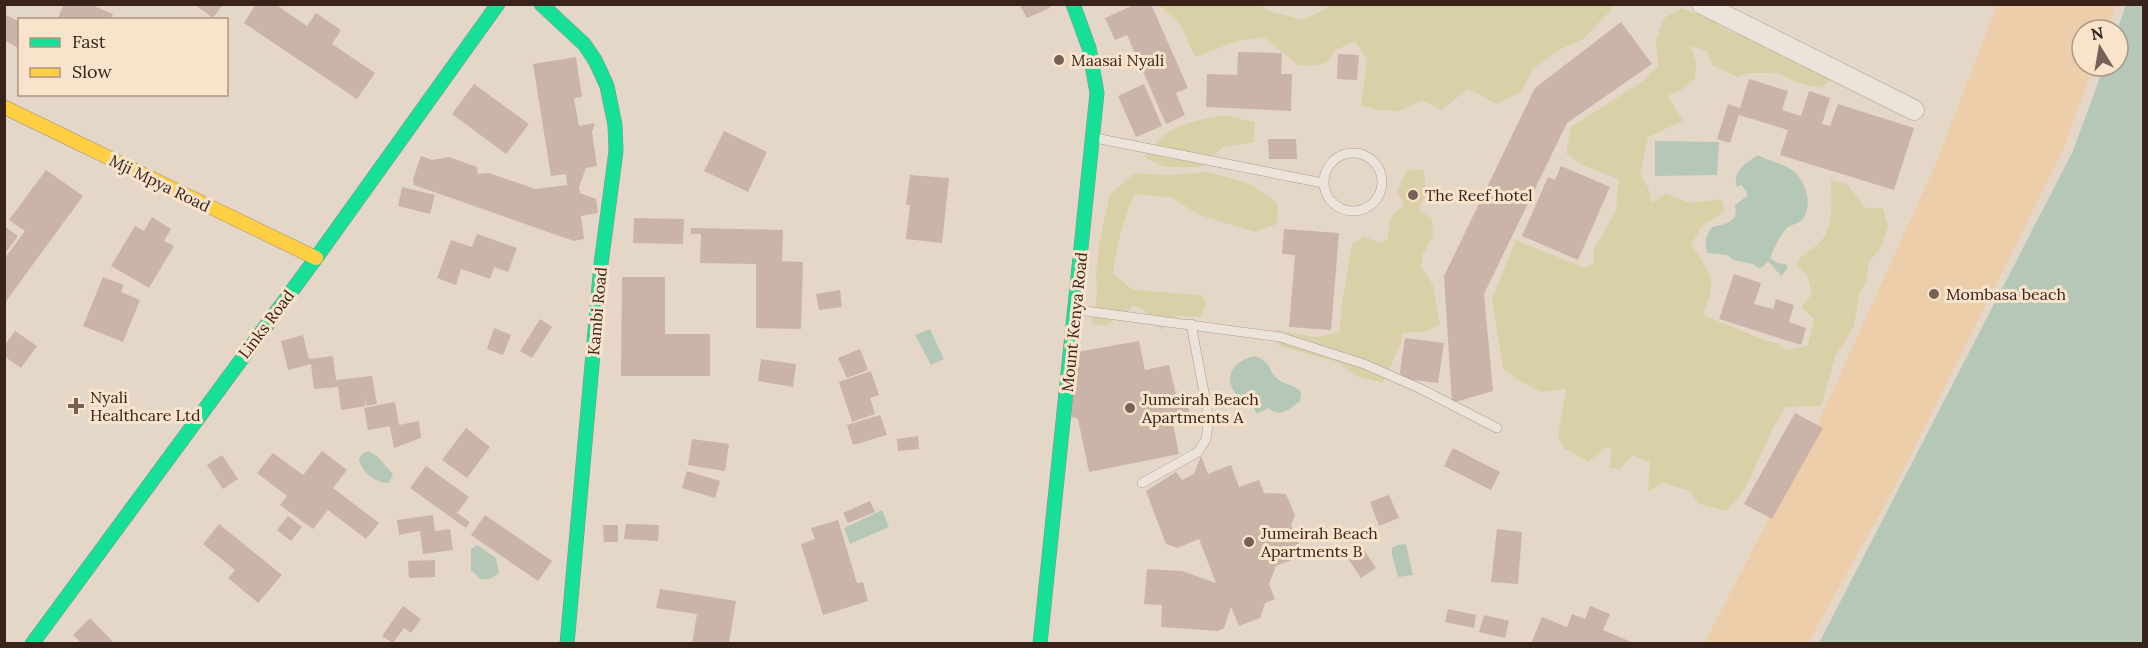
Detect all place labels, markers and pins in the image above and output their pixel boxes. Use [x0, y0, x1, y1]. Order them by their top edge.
place label: Maasai Nyali [1071, 50, 1164, 70]
marker: Maasai Nyali [1052, 53, 1066, 67]
place label: The Reef hotel [1425, 185, 1533, 205]
marker: The Reef hotel [1406, 188, 1420, 202]
place label: Mombasa beach [1946, 284, 2066, 304]
marker: Mombasa beach [1927, 287, 1941, 301]
place label: Nyali Healthcare Ltd [90, 387, 201, 425]
place label: Jumeirah Beach Apartments A [1141, 389, 1259, 427]
marker: Nyali Healthcare Ltd [67, 397, 85, 415]
marker: Jumeirah Beach Apartments A [1123, 401, 1137, 415]
place label: Jumeirah Beach Apartments B [1260, 523, 1378, 561]
marker: Jumeirah Beach Apartments B [1242, 535, 1256, 549]

